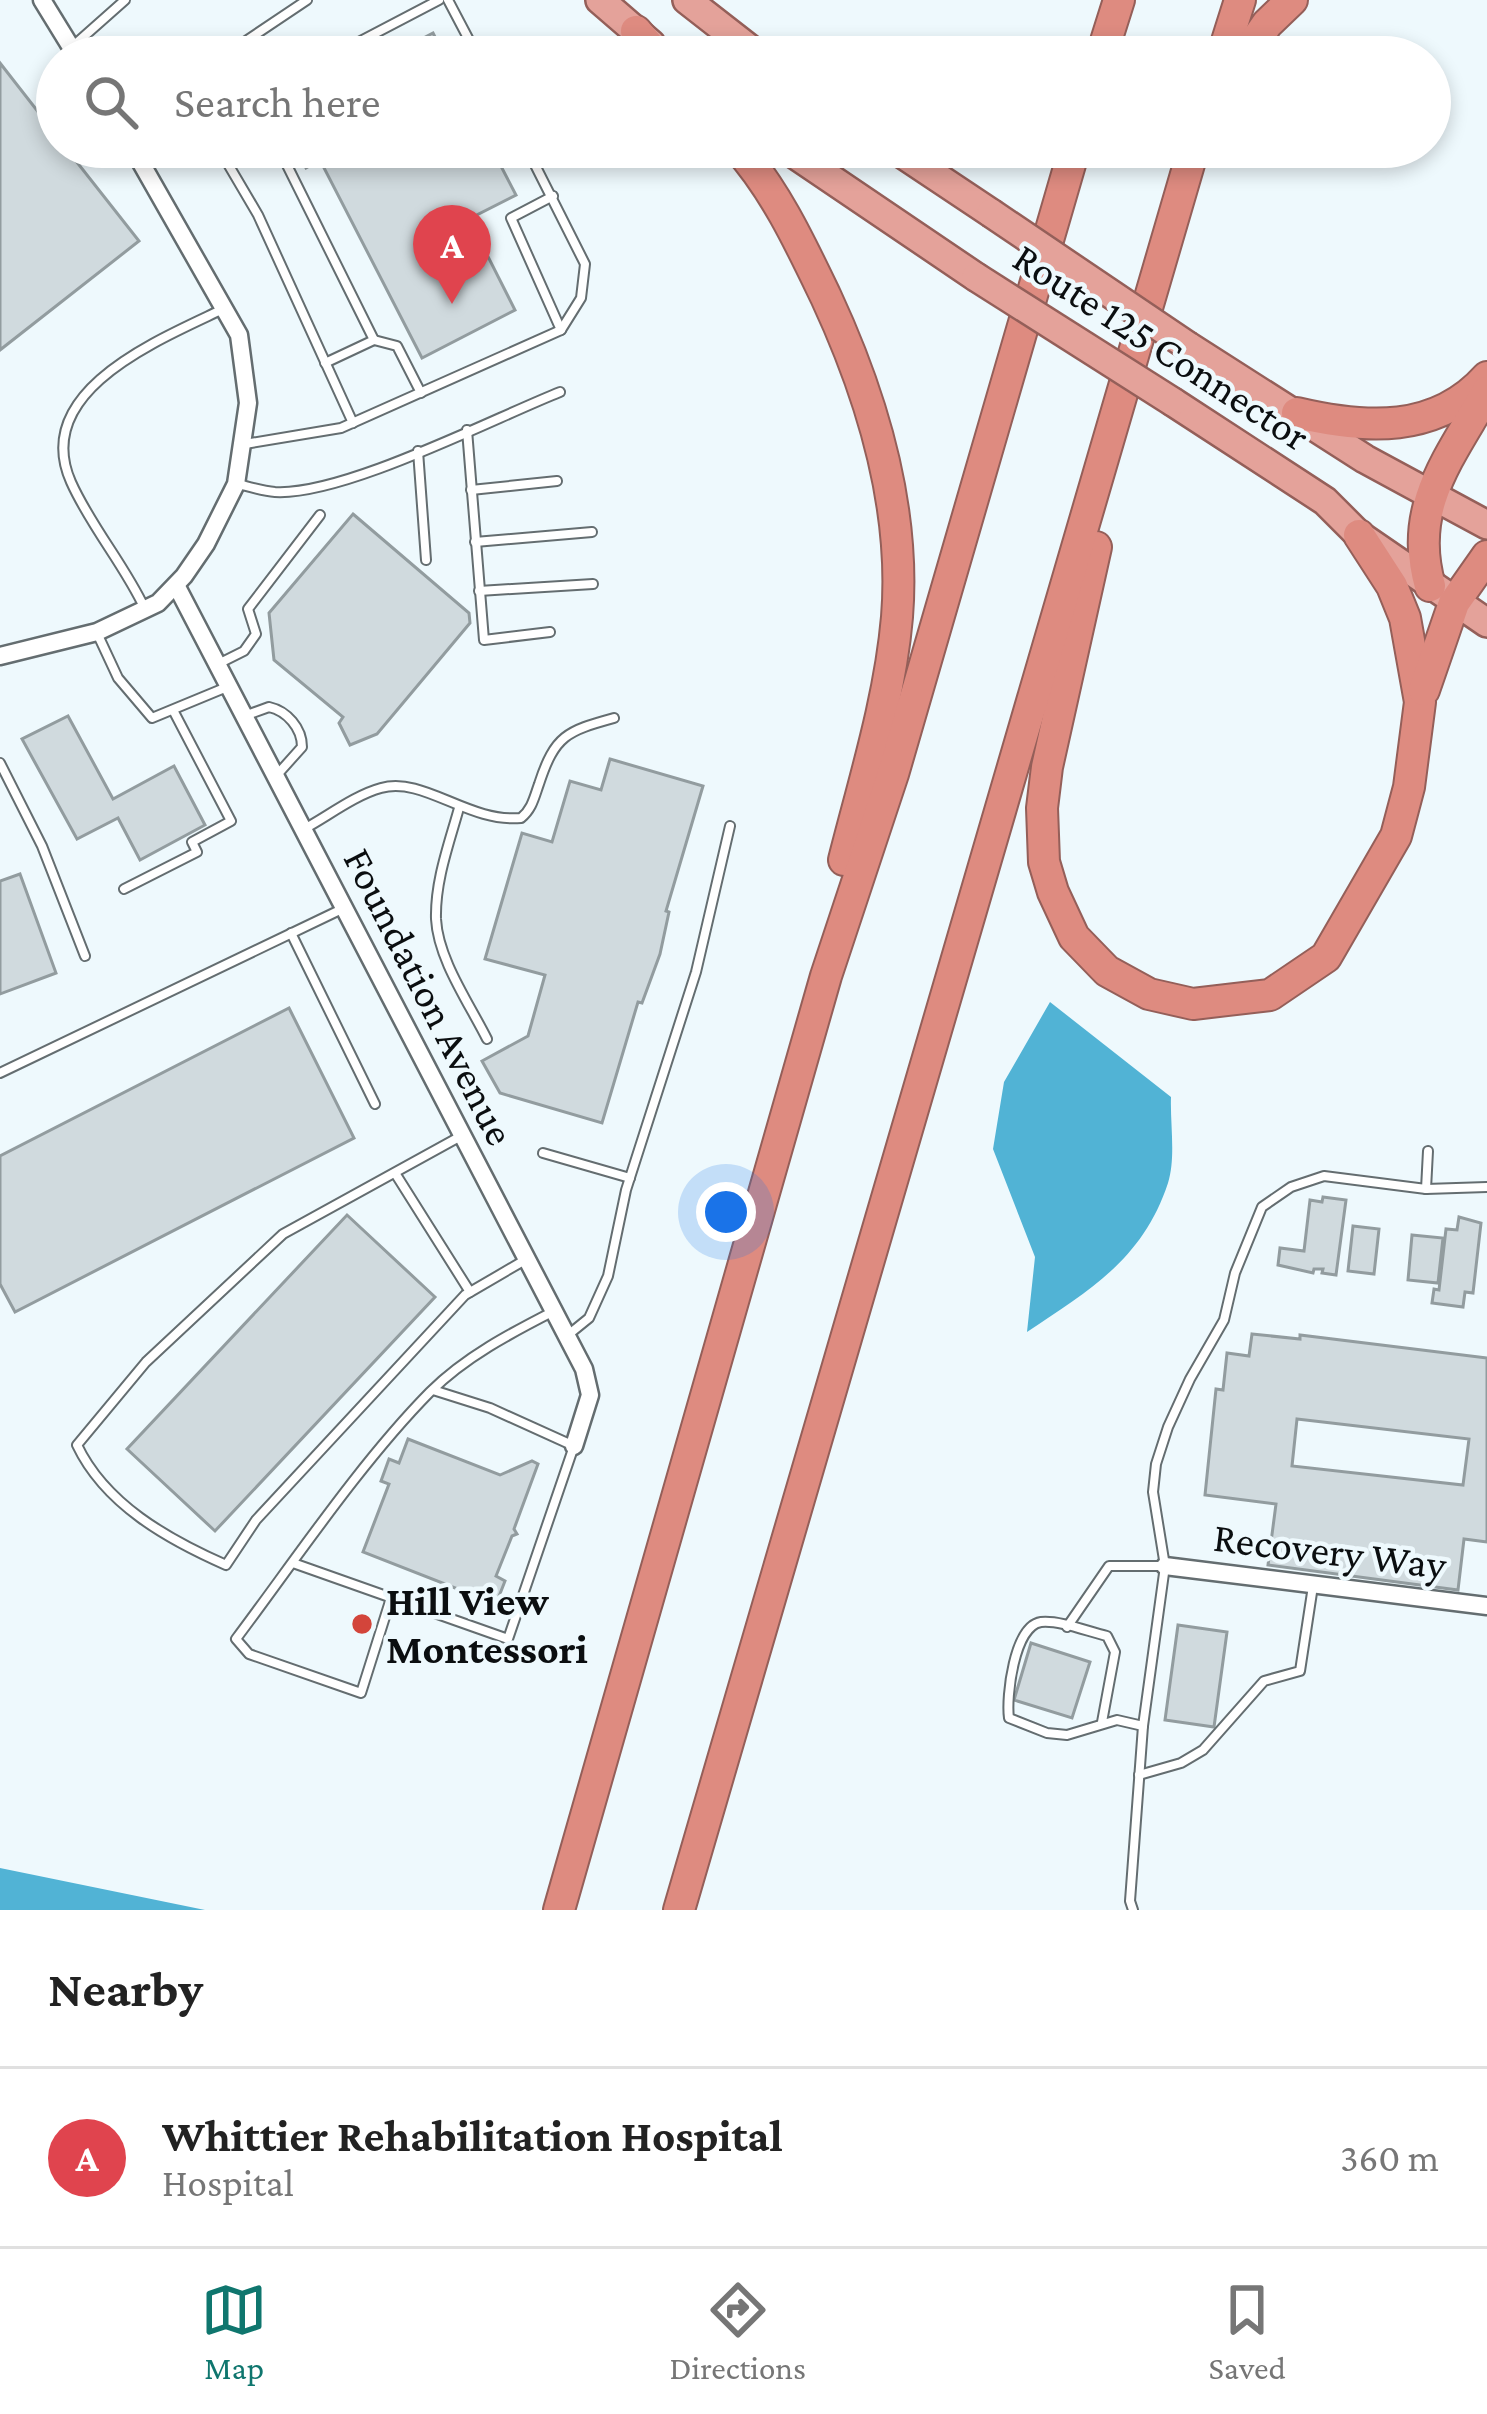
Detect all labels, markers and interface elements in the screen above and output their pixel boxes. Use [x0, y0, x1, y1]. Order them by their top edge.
search box [36, 36, 1451, 168]
icon: search [78, 69, 144, 135]
text: Search here [174, 77, 381, 127]
pin: A [413, 205, 491, 304]
street label: Route 125 Connector [1005, 233, 1319, 460]
street label: Foundation Avenue [334, 840, 525, 1153]
your location [696, 1182, 756, 1242]
street label: Recovery Way [1211, 1513, 1450, 1588]
place label: Hill View Montessori [386, 1577, 588, 1672]
marker: Hill View Montessori [349, 1611, 375, 1637]
text: Nearby [48, 1960, 203, 2017]
text: Whittier Rehabilitation Hospital [162, 2111, 783, 2161]
text: A [75, 2136, 99, 2179]
text: 360 m [1340, 2136, 1439, 2179]
text: Hospital [162, 2161, 294, 2204]
tab: Map [201, 2277, 267, 2386]
tab: Directions [670, 2277, 806, 2386]
tab: Saved [1208, 2277, 1286, 2386]

